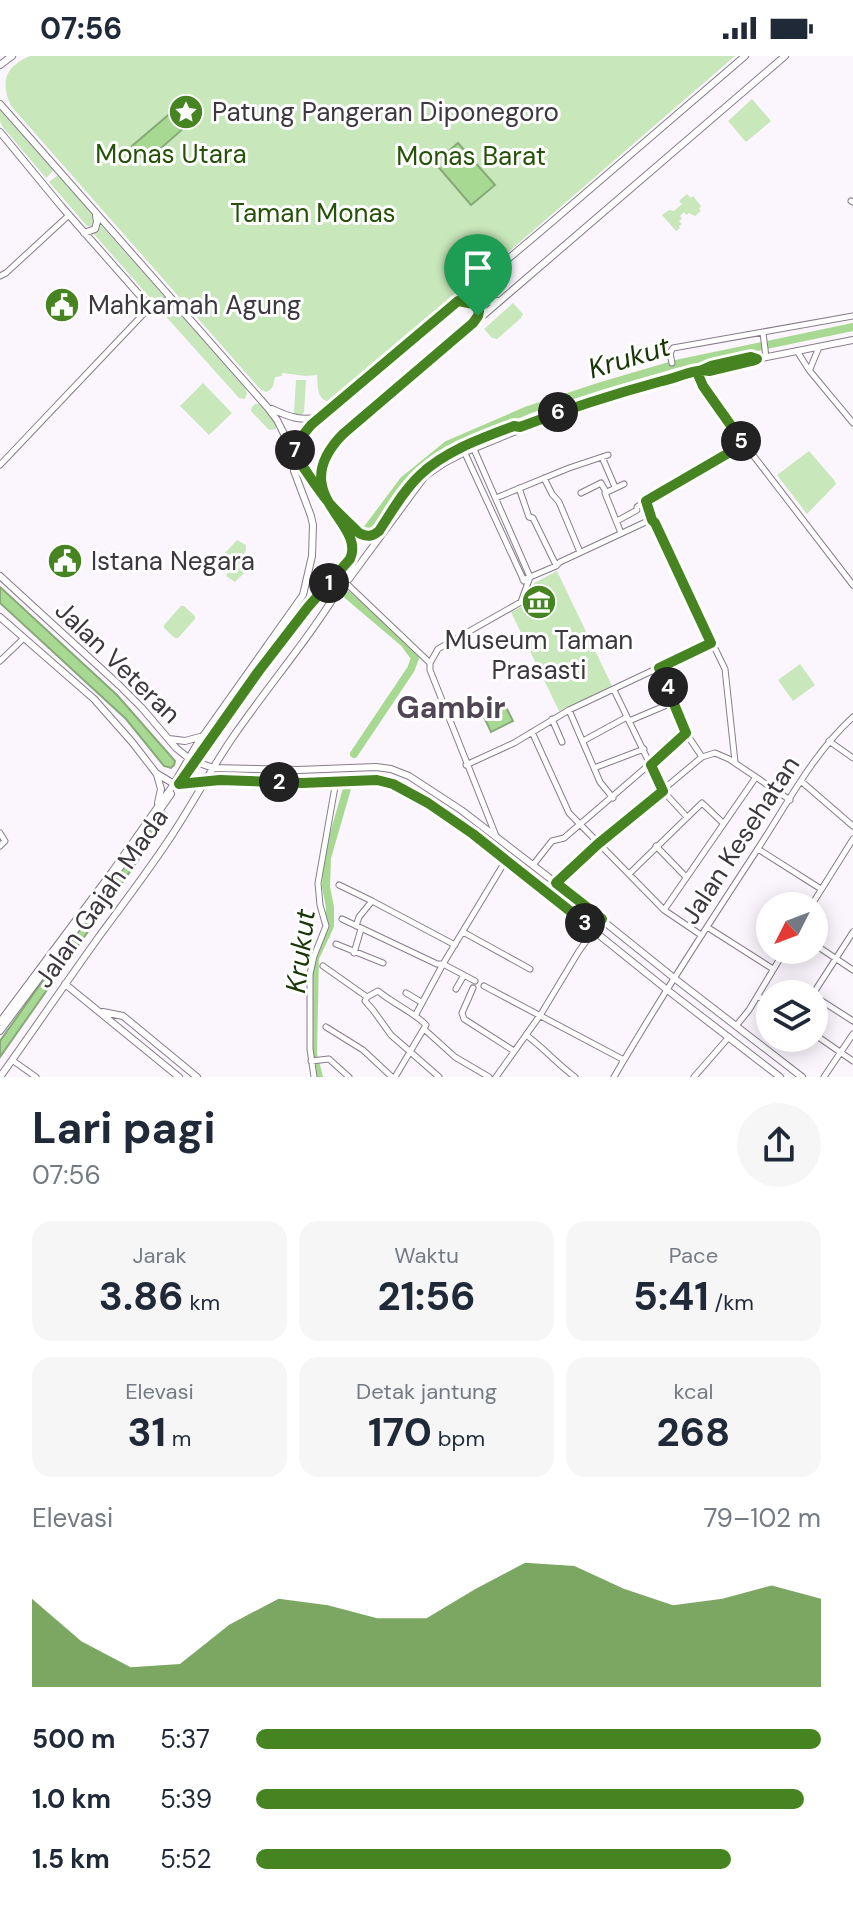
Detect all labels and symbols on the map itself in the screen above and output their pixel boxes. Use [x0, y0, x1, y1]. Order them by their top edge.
place icon: Patung Pangeran Diponegoro [167, 93, 205, 131]
place label: Patung Pangeran Diponegoro [212, 95, 559, 129]
park label: Monas Utara [95, 137, 247, 171]
park label: Monas Barat [396, 139, 546, 173]
park label: Taman Monas [230, 196, 396, 230]
pin [444, 234, 512, 316]
public building icon: Mahkamah Agung [43, 286, 81, 324]
place label: Mahkamah Agung [88, 288, 301, 322]
water label: Krukut [584, 327, 675, 387]
pin: 6 [538, 392, 578, 432]
pin: 5 [721, 421, 761, 461]
pin: 7 [275, 430, 315, 470]
public building icon: Istana Negara [46, 542, 84, 580]
place label: Istana Negara [91, 544, 255, 578]
pin: 1 [309, 563, 349, 603]
museum icon: Museum Taman Prasasti [520, 583, 558, 621]
street label: Jalan Veteran [48, 593, 188, 731]
place label: Museum Taman Prasasti [445, 623, 633, 687]
pin: 4 [648, 667, 688, 707]
district label: Gambir [396, 688, 506, 727]
street label: Jalan Kesehatan [673, 749, 807, 931]
pin: 2 [259, 762, 299, 802]
street label: Jalan Gajah Mada [26, 802, 176, 994]
north arrow [756, 892, 828, 964]
pin: 3 [565, 903, 605, 943]
water label: Krukut [277, 907, 324, 995]

